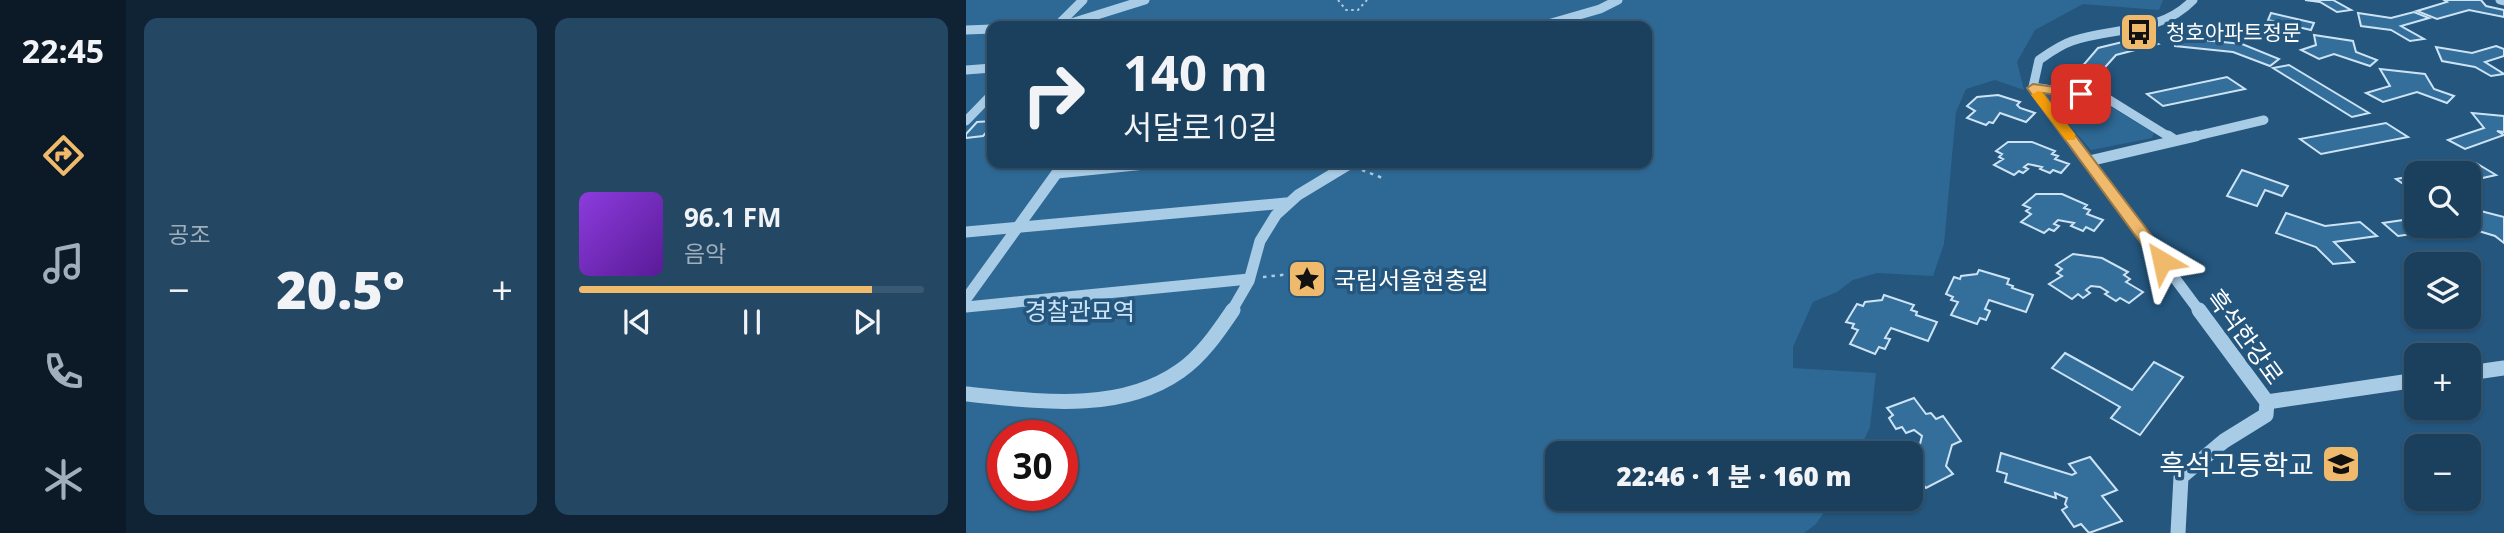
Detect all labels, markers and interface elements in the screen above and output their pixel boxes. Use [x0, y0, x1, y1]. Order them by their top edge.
bus stop icon: 청호아파트정문 [2118, 11, 2160, 53]
place label: 청호아파트정문 [2166, 18, 2301, 46]
text: 22:45 [22, 29, 104, 72]
text: 140 m [1123, 39, 1268, 105]
icon: right [1008, 49, 1099, 140]
pin [2051, 64, 2111, 124]
icon: arrive [2062, 75, 2100, 113]
text: 서달로10길 [1123, 105, 1277, 148]
icon: directions [39, 131, 88, 180]
map controls [2404, 161, 2481, 511]
button: search [2404, 161, 2481, 238]
text: 96.1 FM [684, 199, 782, 235]
text: 공조 [168, 218, 210, 250]
position arrow [2125, 224, 2199, 298]
text: 음악 [684, 237, 726, 269]
icon: music [39, 239, 88, 288]
button: layers [2404, 252, 2481, 329]
text: 20.5° [276, 253, 405, 324]
place icon: 국립서울현충원 [1286, 258, 1328, 300]
text: − [168, 263, 190, 315]
text: + [491, 263, 513, 315]
place label: 국립서울현충원 [1334, 263, 1489, 296]
street label: 흑석한강로 [2200, 282, 2292, 390]
park label: 경찰관묘역 [1025, 294, 1135, 327]
icon: previous [618, 303, 656, 341]
icon: pause [733, 303, 771, 341]
icon: next [848, 303, 886, 341]
button: + [2404, 343, 2481, 420]
icon: phone [39, 347, 88, 396]
speed limit sign: 30 [987, 420, 1078, 511]
button: − [2404, 434, 2481, 511]
school or university icon: 흑석고등학교 [2320, 443, 2362, 485]
place label: 흑석고등학교 [2159, 445, 2314, 483]
icon: climate [39, 455, 88, 504]
text: 22:46 · 1 분 · 160 m [1617, 458, 1851, 494]

